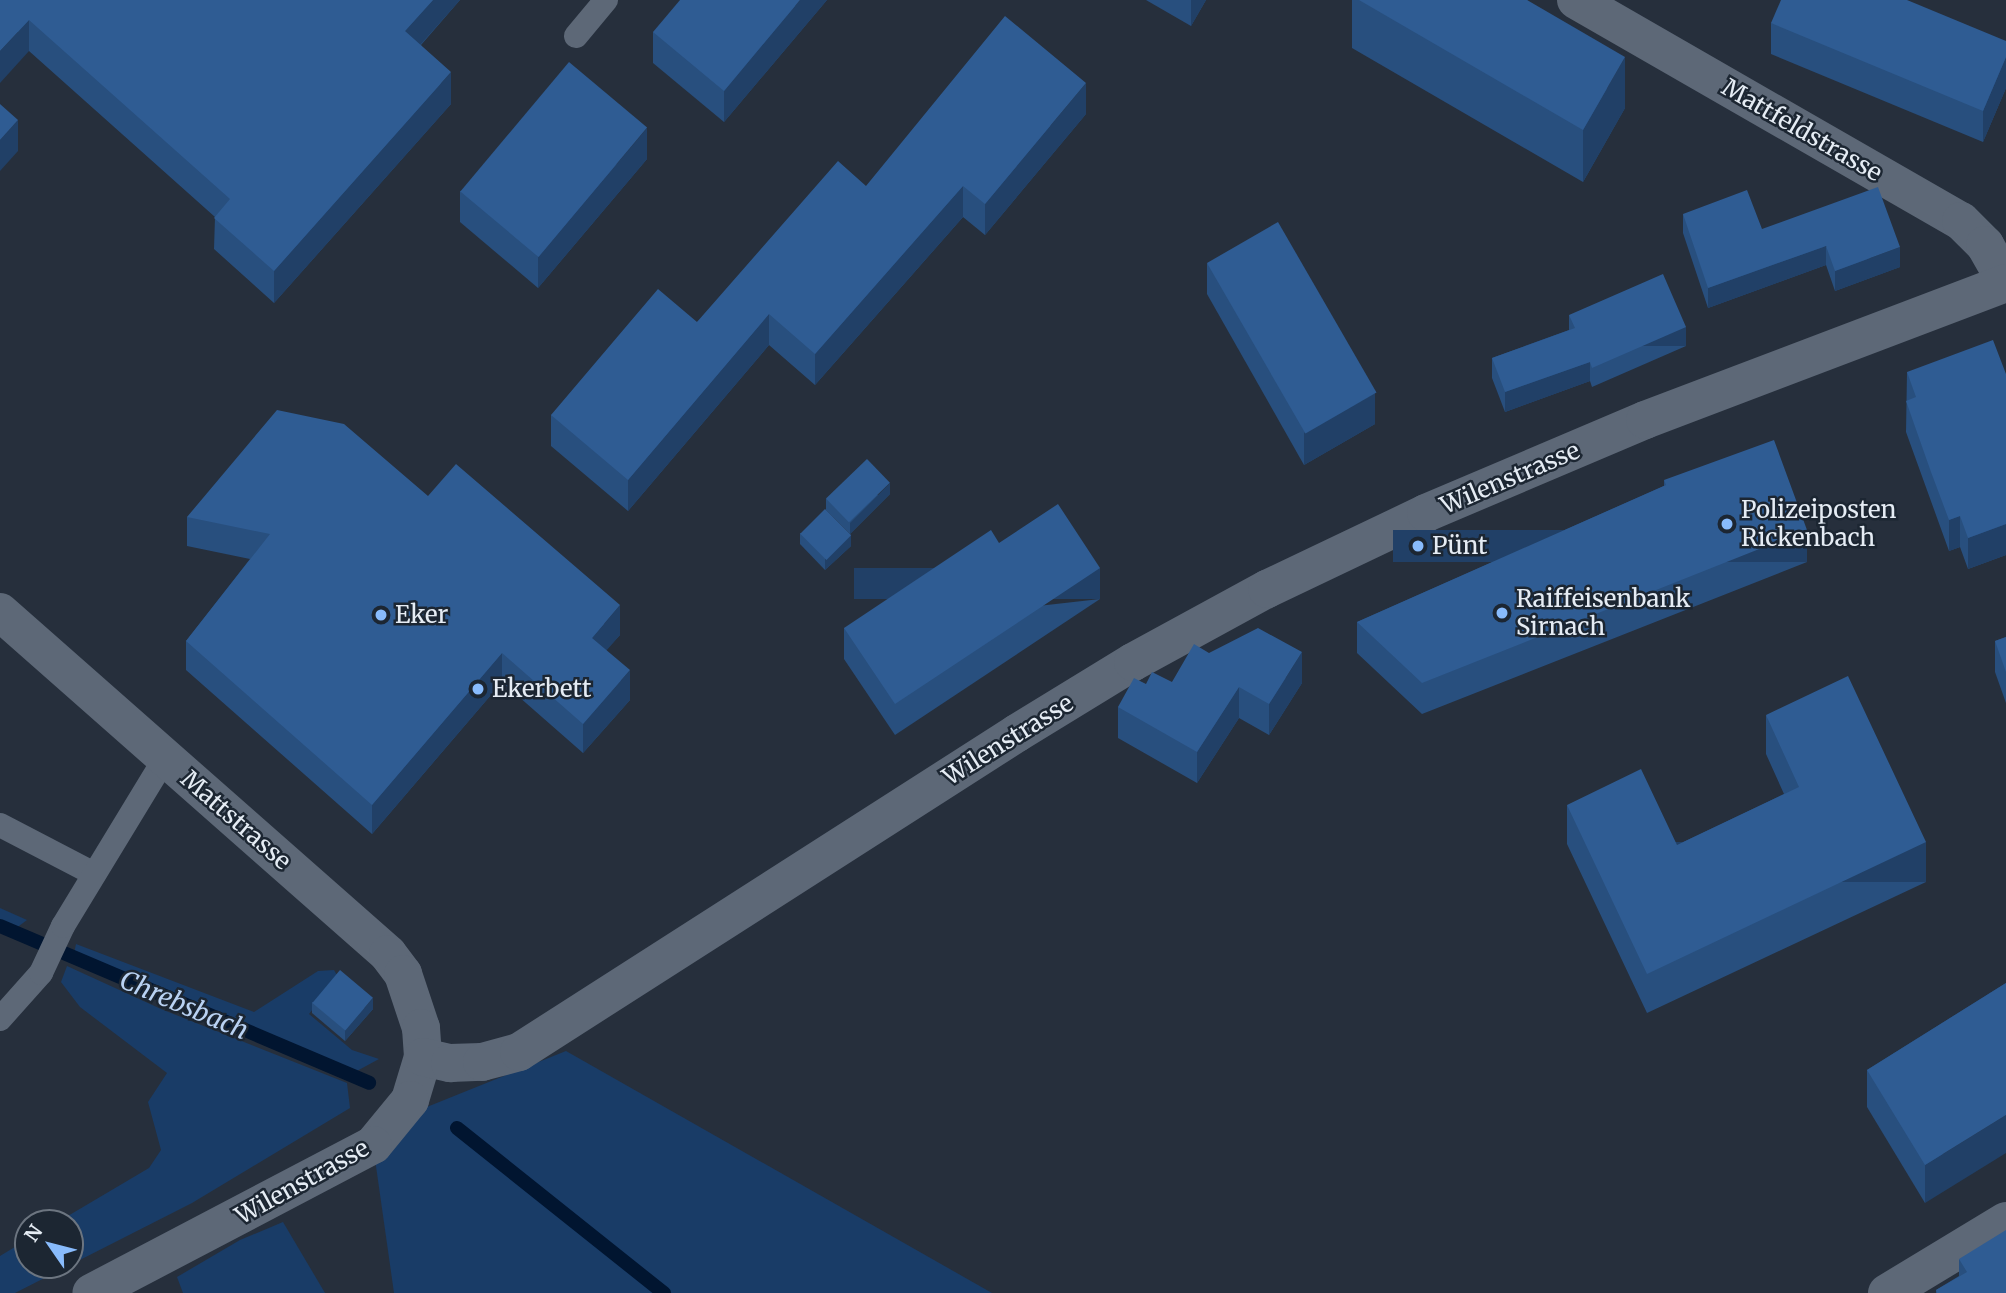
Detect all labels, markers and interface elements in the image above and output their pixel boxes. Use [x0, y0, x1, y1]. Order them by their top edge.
street label: Mattfeldstrasse [1717, 73, 1887, 187]
street label: Wilenstrasse [1436, 436, 1584, 520]
place label: Polizeiposten Rickenbach [1741, 496, 1896, 552]
marker: Polizeiposten Rickenbach [1719, 516, 1735, 532]
place label: Pünt [1432, 532, 1487, 560]
marker: Pünt [1410, 538, 1426, 554]
place label: Raiffeisenbank Sirnach [1516, 585, 1690, 641]
place label: Eker [395, 601, 448, 629]
marker: Raiffeisenbank Sirnach [1494, 605, 1510, 621]
marker: Eker [373, 607, 389, 623]
place label: Ekerbett [492, 675, 591, 703]
marker: Ekerbett [470, 681, 486, 697]
street label: Wilenstrasse [937, 689, 1079, 791]
street label: Mattstrasse [175, 764, 297, 876]
water label: Chrebsbach [115, 964, 253, 1046]
street label: Wilenstrasse [230, 1133, 374, 1231]
north arrow [14, 1209, 84, 1279]
text: N [19, 1220, 48, 1246]

